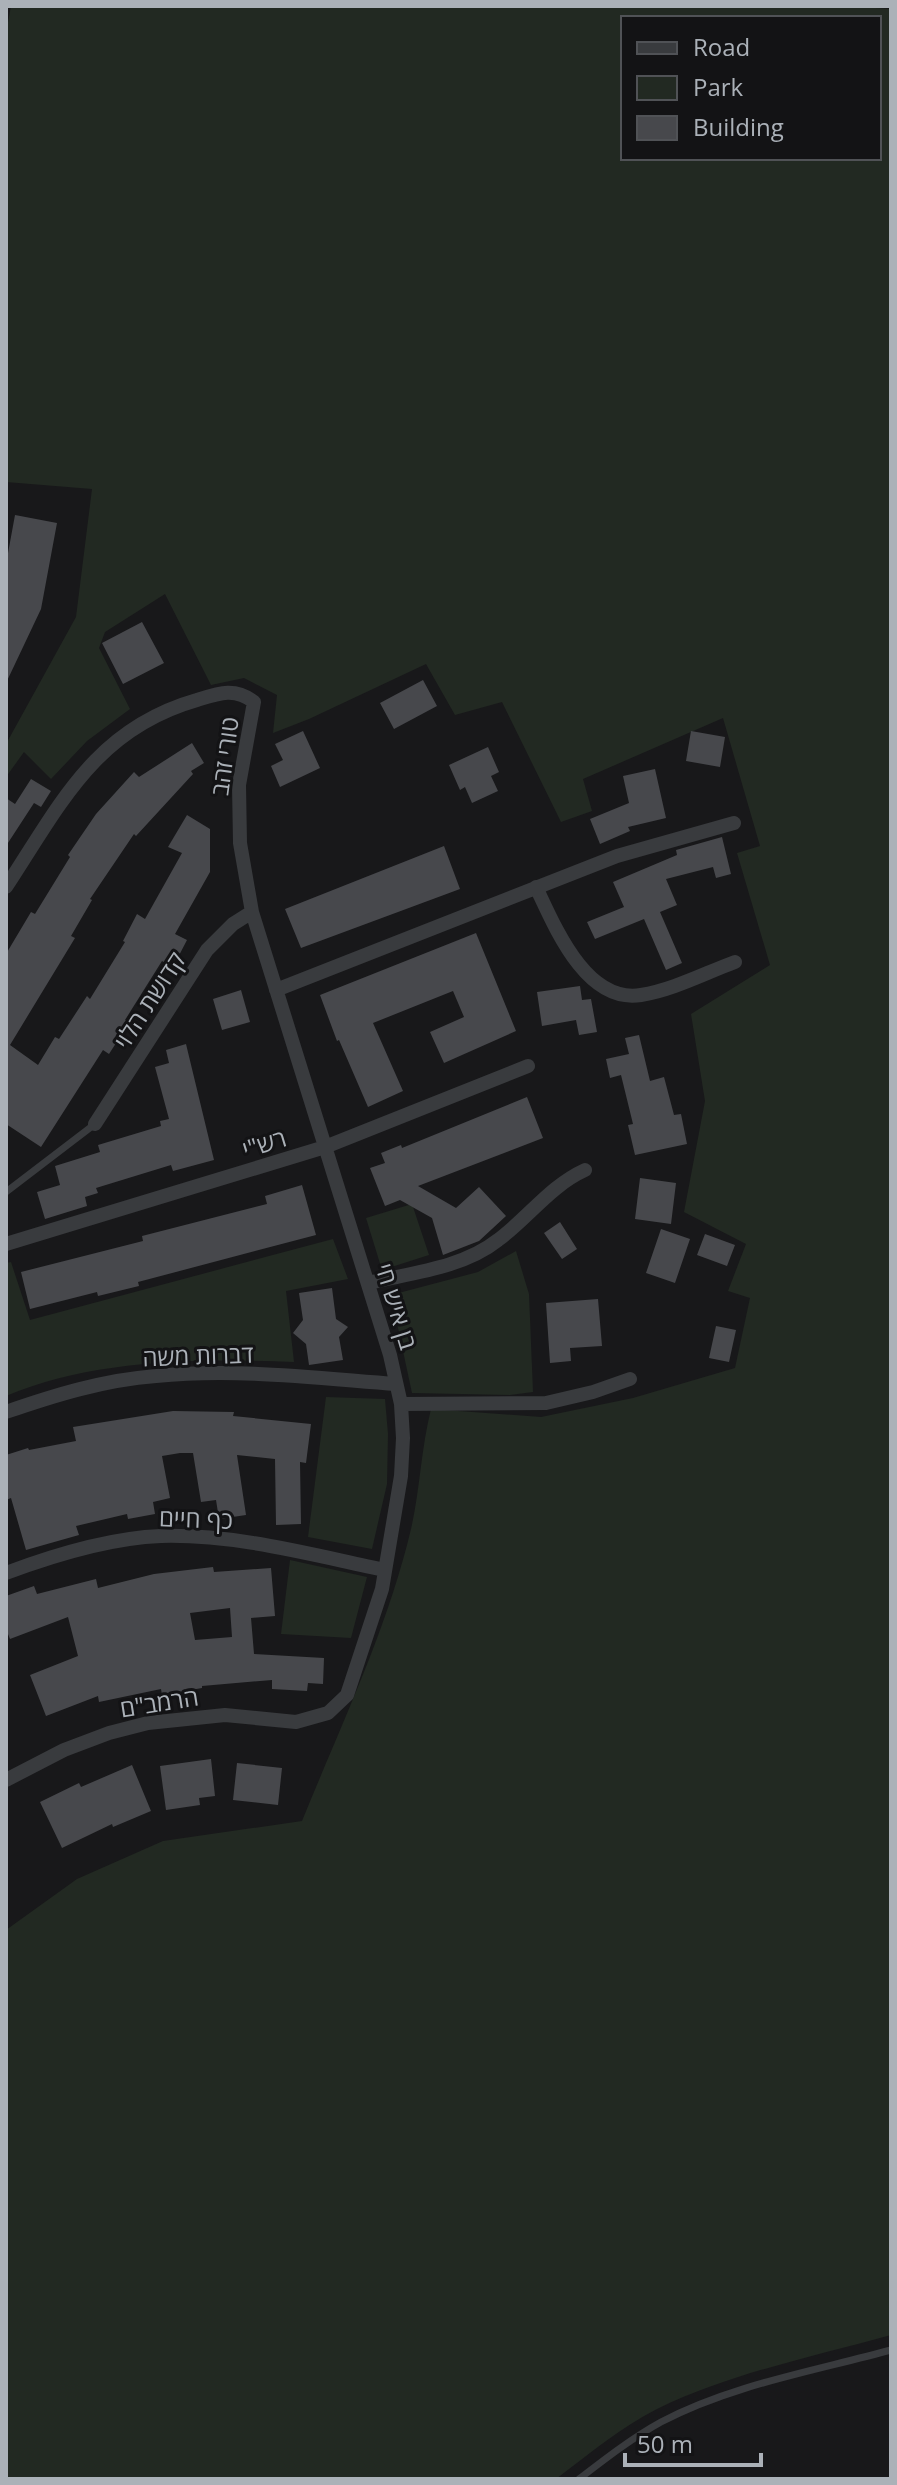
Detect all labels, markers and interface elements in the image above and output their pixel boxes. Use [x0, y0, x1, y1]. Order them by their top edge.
legend [621, 16, 881, 160]
text: Road [693, 30, 750, 63]
text: Park [693, 70, 744, 103]
text: Building [693, 110, 784, 143]
street label: טורי זהב [202, 715, 246, 797]
street label: קדושת הלוי [105, 945, 193, 1055]
street label: רש"י [238, 1121, 290, 1165]
street label: בן איש חי [368, 1259, 426, 1354]
street label: דברות משה [142, 1337, 254, 1373]
street label: כף חיים [158, 1500, 234, 1536]
street label: הרמב"ם [117, 1680, 201, 1724]
scale bar [625, 2417, 761, 2467]
text: 50 m [637, 2427, 693, 2460]

